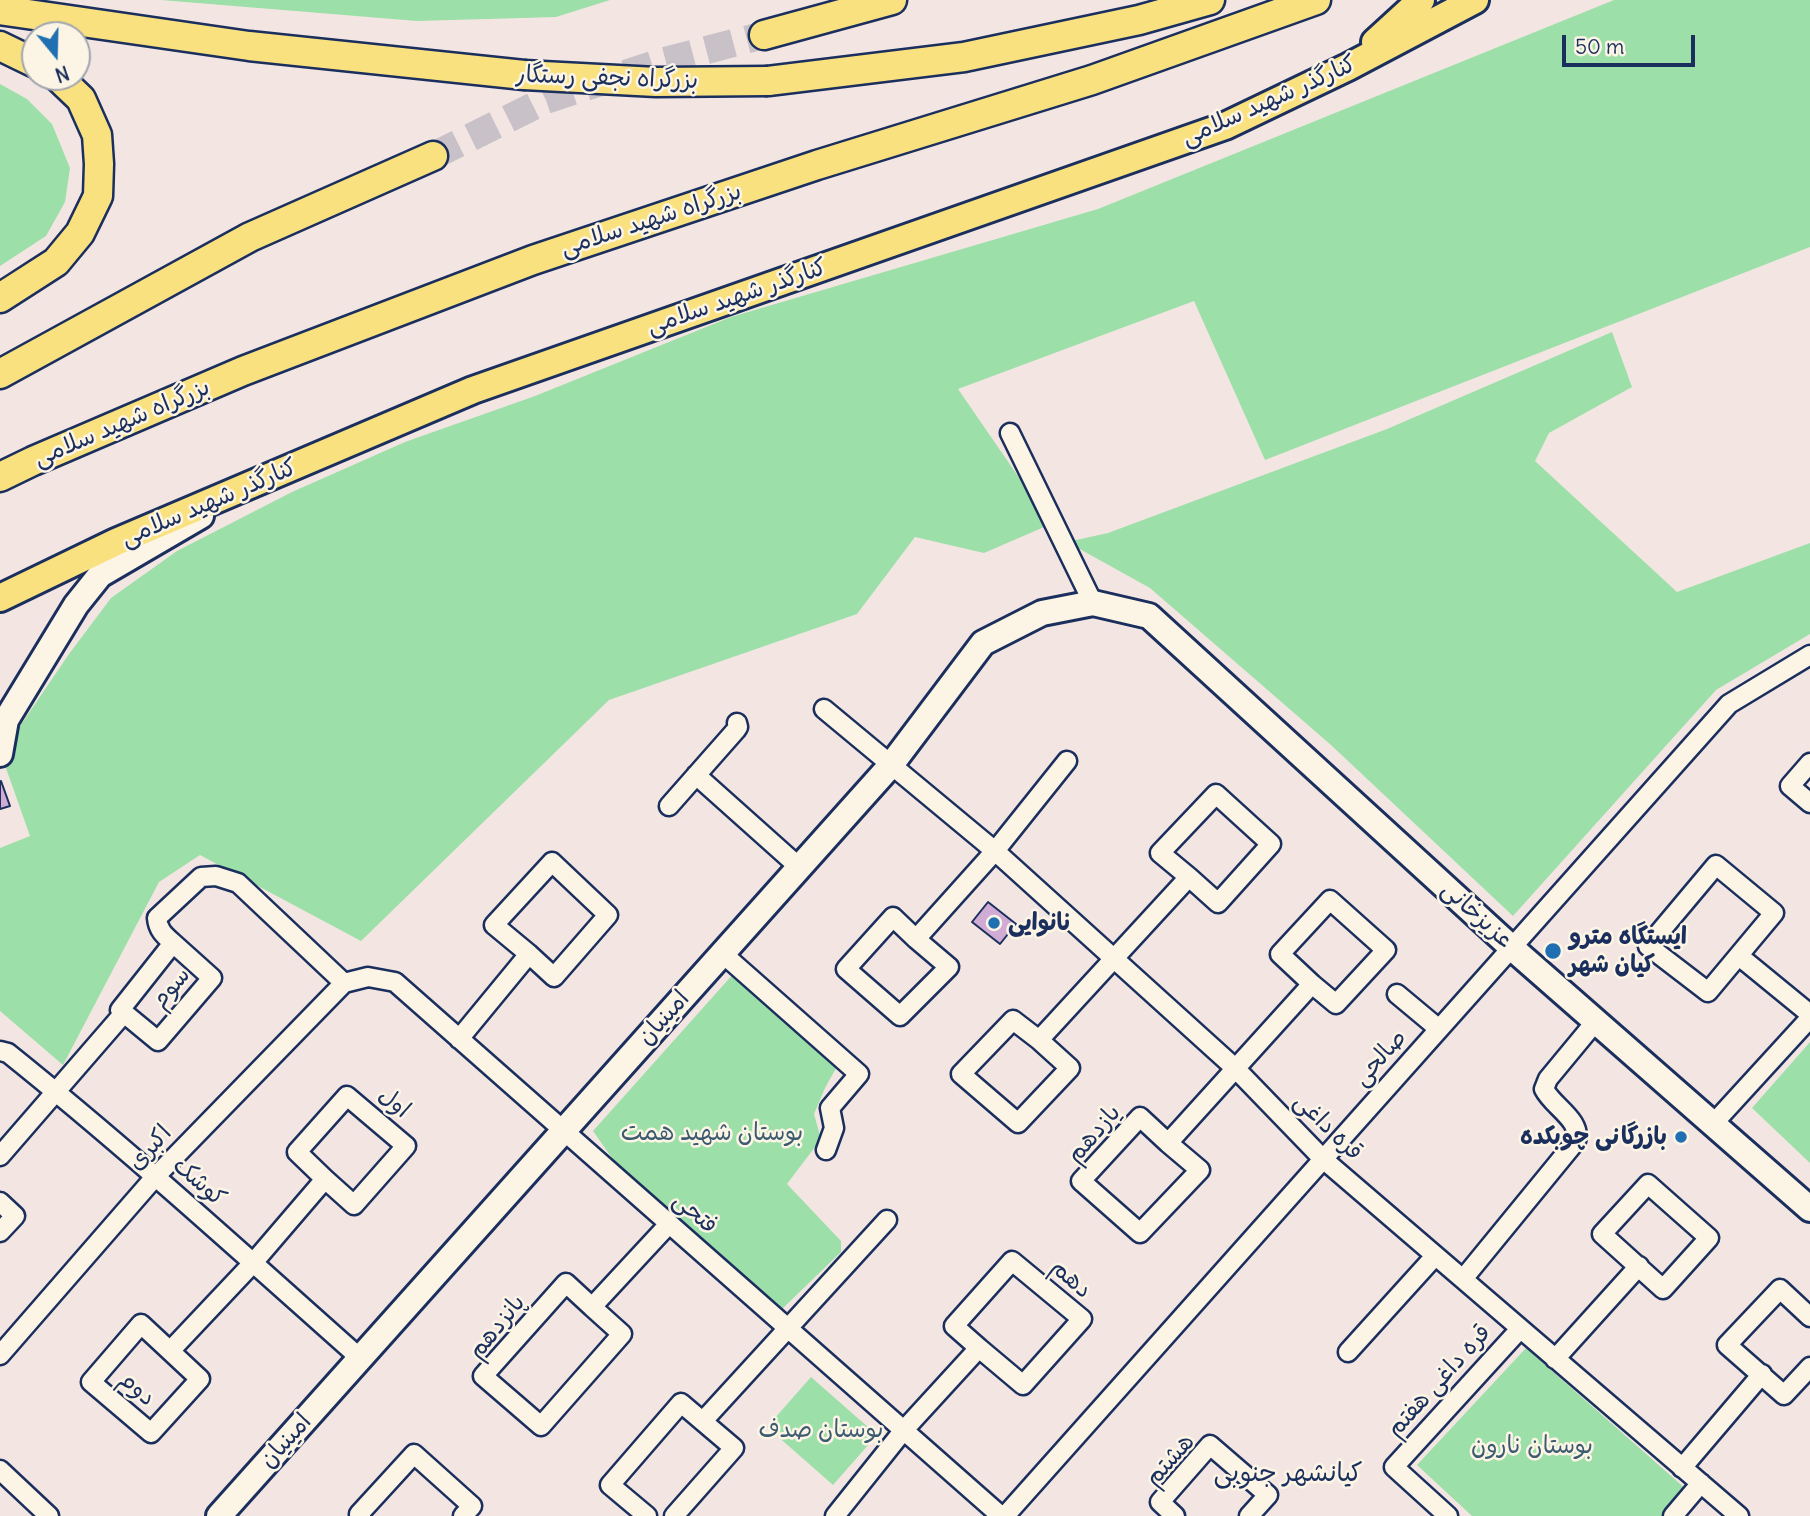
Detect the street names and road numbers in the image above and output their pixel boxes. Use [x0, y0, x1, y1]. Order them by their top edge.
street label: کنارگذر شهید سلامی [1177, 50, 1361, 152]
street label: بزرگراه نجفی رستگار [515, 60, 699, 96]
street label: بزرگراه شهید سلامی [557, 177, 745, 263]
street label: کنارگذر شهید سلامی [643, 253, 831, 341]
street label: بزرگراه شهید سلامی [30, 373, 214, 473]
street label: کنارگذر شهید سلامی [117, 453, 301, 553]
street label: عزیزخانی [1435, 875, 1519, 955]
street label: سوم [145, 961, 197, 1015]
street label: امینیان [632, 985, 696, 1051]
street label: صالحی [1347, 1024, 1413, 1092]
street label: اول [372, 1081, 416, 1125]
street label: قره داغی [1287, 1087, 1369, 1167]
street label: یازدهم [1061, 1099, 1127, 1169]
street label: اکبری [122, 1119, 178, 1177]
street label: کوشک [167, 1151, 231, 1213]
street label: فتحی [667, 1186, 723, 1240]
street label: دهم [1044, 1253, 1098, 1305]
street label: پانزدهم [462, 1289, 532, 1365]
street label: قره داغی هفتم [1381, 1319, 1497, 1443]
street label: دوم [113, 1365, 161, 1413]
street label: امینیان [254, 1408, 318, 1474]
street label: هشتم [1139, 1428, 1201, 1492]

